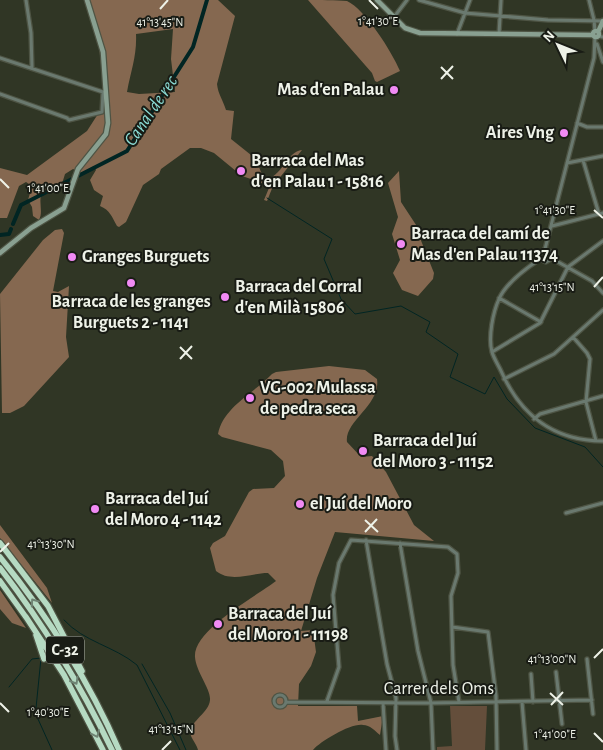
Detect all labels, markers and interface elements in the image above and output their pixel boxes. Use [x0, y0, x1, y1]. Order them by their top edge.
text: 1°41'30"E [358, 15, 398, 27]
text: 41°13'45"N [137, 16, 183, 28]
north arrow [533, 20, 583, 70]
text: N [541, 28, 558, 45]
water label: Canal de rec [121, 72, 182, 150]
place label: Mas d'en Palau [277, 81, 385, 99]
marker: Mas d'en Palau [388, 84, 400, 96]
place label: Aires Vng [486, 124, 555, 142]
marker: Aires Vng [558, 127, 570, 139]
place label: Barraca del Mas d'en Palau 1 - 15816 [251, 152, 384, 191]
marker: Barraca del Mas d'en Palau 1 - 15816 [235, 165, 247, 177]
text: 1°41'00"E [27, 182, 69, 194]
text: 1°41'30"E [535, 204, 575, 216]
place label: Barraca del camí de Mas d'en Palau 11374 [411, 225, 558, 264]
marker: Barraca del camí de Mas d'en Palau 11374 [395, 238, 407, 250]
place label: Granges Burguets [82, 248, 209, 266]
marker: Granges Burguets [66, 251, 78, 263]
marker: Barraca de les granges Burguets 2 - 1141 [125, 277, 137, 289]
place label: Barraca del Corral d'en Milà 15806 [235, 278, 362, 317]
text: 41°13'15"N [529, 281, 575, 293]
marker: Barraca del Corral d'en Milà 15806 [219, 291, 231, 303]
place label: Barraca de les granges Burguets 2 - 1141 [51, 293, 211, 332]
place label: VG-002 Mulassa de pedra seca [260, 379, 376, 418]
marker: VG-002 Mulassa de pedra seca [244, 392, 256, 404]
place label: Barraca del Juí del Moro 3 - 11152 [373, 432, 494, 471]
marker: Barraca del Juí del Moro 3 - 11152 [357, 445, 369, 457]
place label: Barraca del Juí del Moro 4 - 1142 [105, 490, 222, 529]
place label: el Juí del Moro [310, 495, 412, 513]
marker: el Juí del Moro [294, 498, 306, 510]
marker: Barraca del Juí del Moro 4 - 1142 [89, 503, 101, 515]
text: 41°13'30"N [27, 538, 75, 550]
one-way arrow [31, 598, 40, 608]
place label: Barraca del Juí del Moro 1 - 11198 [228, 605, 349, 644]
marker: Barraca del Juí del Moro 1 - 11198 [212, 618, 224, 630]
road number: C-32 [46, 636, 84, 664]
text: 41°13'00"N [528, 653, 576, 665]
one-way arrow [69, 676, 79, 685]
street label: Carrer dels Oms [384, 680, 494, 698]
text: 1°40'30"E [27, 706, 69, 718]
text: 41°13'15"N [148, 723, 194, 735]
text: 1°41'00"E [534, 728, 576, 740]
one-way arrow [89, 729, 100, 738]

